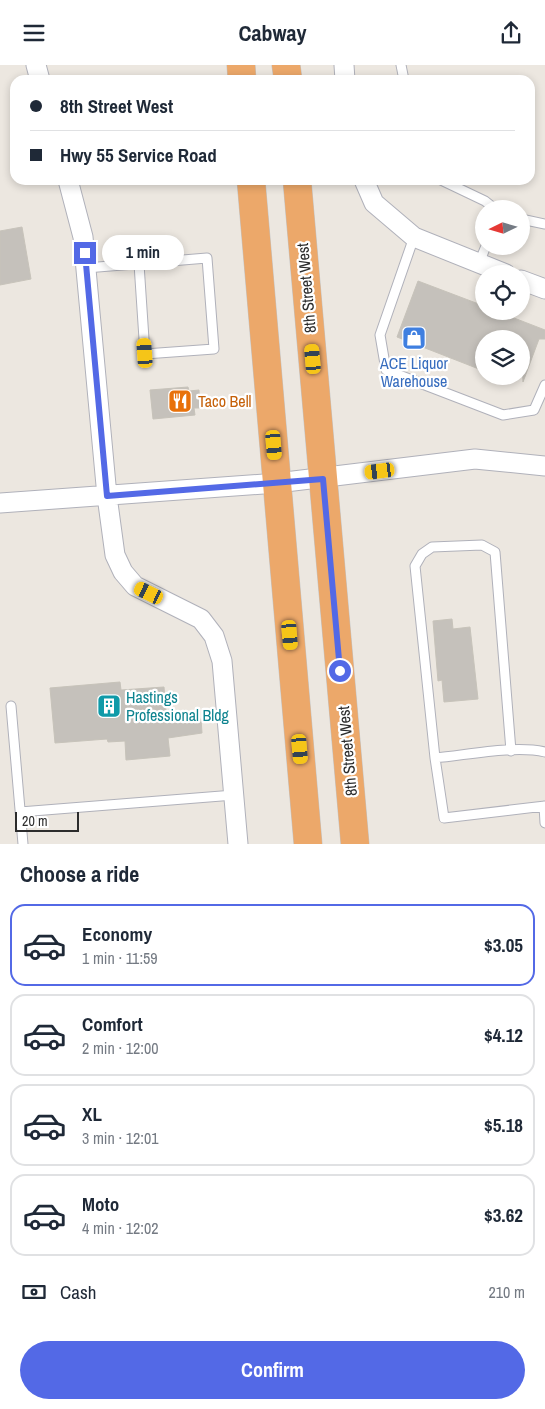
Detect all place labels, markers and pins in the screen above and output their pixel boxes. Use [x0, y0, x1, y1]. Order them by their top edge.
shop icon: ACE Liquor Warehouse [401, 325, 427, 351]
place label: ACE Liquor Warehouse [379, 352, 449, 392]
restaurant icon: Taco Bell [167, 388, 193, 414]
place label: Taco Bell [198, 390, 252, 412]
place label: Hastings Professional Bldg [126, 686, 230, 726]
building icon: Hastings Professional Bldg [96, 693, 122, 719]

